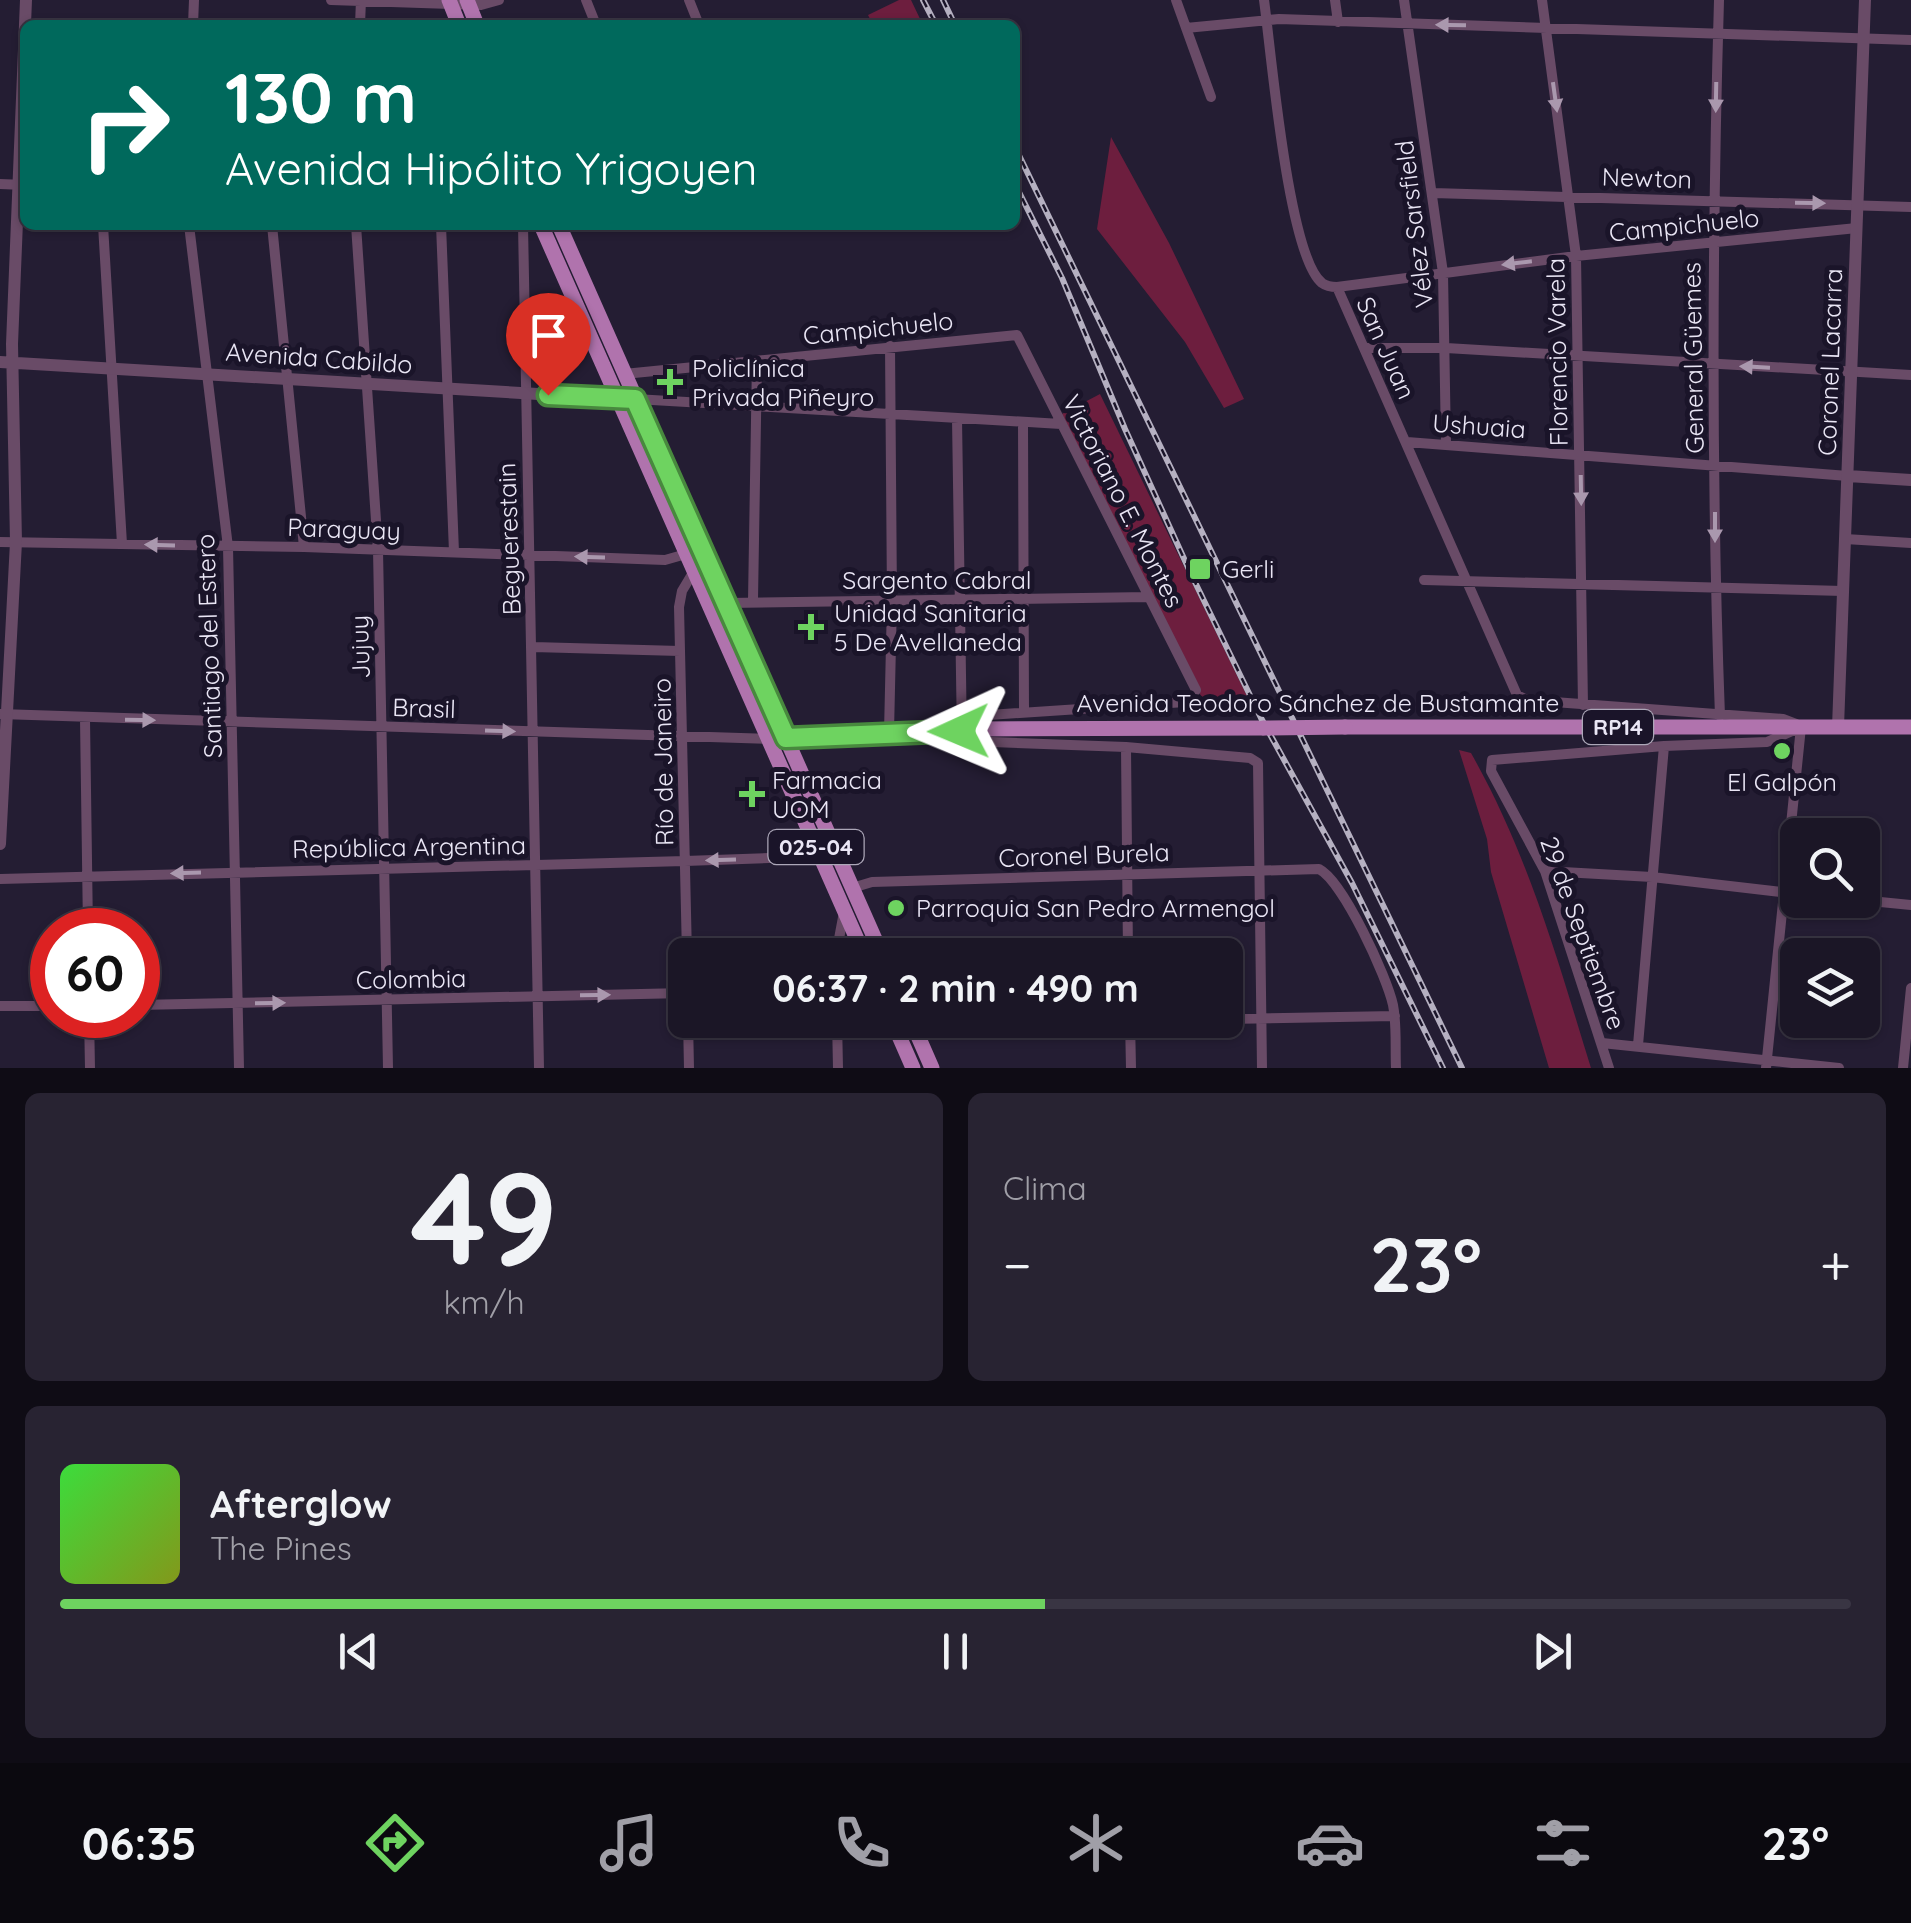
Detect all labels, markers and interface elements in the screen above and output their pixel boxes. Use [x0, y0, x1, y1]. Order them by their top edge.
one-way arrow [1434, 17, 1466, 33]
text: 130 m [225, 53, 417, 141]
icon: right [60, 60, 190, 190]
one-way arrow [1547, 81, 1563, 113]
one-way arrow [1708, 82, 1724, 114]
street label: Vélez Sarsfield [1388, 139, 1439, 309]
text: Avenida Hipólito Yrigoyen [225, 140, 758, 196]
street label: Newton [1601, 160, 1693, 195]
one-way arrow [1795, 196, 1827, 212]
street label: Campichuelo [1607, 201, 1761, 248]
one-way arrow [1501, 256, 1532, 272]
street label: Florencio Varela [1539, 258, 1574, 446]
street label: General Güemes [1675, 262, 1710, 454]
street label: Coronel Lacarra [1811, 268, 1848, 456]
street label: San Juan [1350, 292, 1423, 404]
pin [506, 293, 591, 396]
street label: Campichuelo [801, 304, 955, 351]
icon: arrive [521, 308, 576, 363]
street label: Avenida Cabildo [225, 336, 414, 379]
place label: Policlínica Privada Piñeyro [692, 352, 874, 412]
one-way arrow [1738, 359, 1770, 375]
marker: Policlínica Privada Piñeyro [657, 369, 683, 395]
street label: Victoriano E. Montes [1056, 389, 1191, 612]
street label: Ushuaia [1431, 407, 1527, 444]
street label: Beguerestain [490, 462, 527, 616]
one-way arrow [1573, 475, 1589, 507]
street label: Paraguay [287, 511, 401, 546]
one-way arrow [1707, 512, 1723, 544]
street label: Santiago del Estero [189, 534, 228, 759]
one-way arrow [144, 537, 176, 553]
one-way arrow [573, 549, 605, 565]
place label: Gerli [1222, 553, 1274, 584]
marker: Gerli [1187, 556, 1213, 582]
street label: Sargento Cabral [842, 564, 1032, 595]
place label: Unidad Sanitaria 5 De Avellaneda [834, 597, 1027, 657]
marker: Unidad Sanitaria 5 De Avellaneda [798, 614, 824, 640]
street label: Jujuy [343, 615, 376, 679]
street label: Río de Janeiro [646, 678, 679, 846]
position arrow [907, 679, 1011, 783]
street label: Avenida Teodoro Sánchez de Bustamante [1077, 687, 1559, 718]
street label: Brasil [392, 691, 456, 724]
road number: RP14 [1583, 710, 1653, 744]
one-way arrow [125, 712, 157, 728]
one-way arrow [485, 723, 517, 739]
marker: El Galpón [1771, 740, 1793, 762]
place label: Farmacia UOM [772, 764, 882, 824]
place label: El Galpón [1727, 766, 1837, 797]
marker: Farmacia UOM [741, 783, 763, 805]
map controls [1780, 818, 1880, 1038]
button: search [1780, 818, 1880, 918]
street label: República Argentina [292, 829, 526, 864]
road number: 025-04 [768, 830, 864, 864]
street label: 29 de Septiembre [1534, 832, 1633, 1034]
street label: Coronel Burela [998, 836, 1170, 873]
one-way arrow [705, 852, 736, 868]
one-way arrow [170, 865, 202, 881]
place label: Parroquia San Pedro Armengol [916, 892, 1275, 923]
marker: Parroquia San Pedro Armengol [885, 897, 907, 919]
speed limit sign: 60 [30, 908, 160, 1038]
button: layers [1780, 938, 1880, 1038]
street label: Colombia [355, 962, 466, 995]
text: 06:37 · 2 min · 490 m [772, 964, 1139, 1012]
one-way arrow [579, 986, 611, 1002]
one-way arrow [254, 994, 286, 1010]
text: 49 [410, 1135, 558, 1298]
text: Clima [1003, 1168, 1087, 1208]
text: 23° [1370, 1217, 1482, 1311]
text: − [1003, 1230, 1032, 1299]
text: + [1820, 1230, 1851, 1299]
text: km/h [443, 1282, 525, 1322]
text: Afterglow [210, 1480, 392, 1528]
text: The Pines [210, 1528, 352, 1568]
icon: previous [331, 1624, 386, 1679]
icon: pause [928, 1624, 983, 1679]
icon: next [1525, 1624, 1580, 1679]
icon: directions [360, 1808, 430, 1878]
icon: music [594, 1808, 664, 1878]
icon: phone [827, 1808, 897, 1878]
icon: climate [1061, 1808, 1131, 1878]
icon: car [1295, 1808, 1365, 1878]
icon: filters [1528, 1808, 1598, 1878]
text: 06:35 [82, 1815, 197, 1871]
text: 23° [1762, 1815, 1829, 1871]

